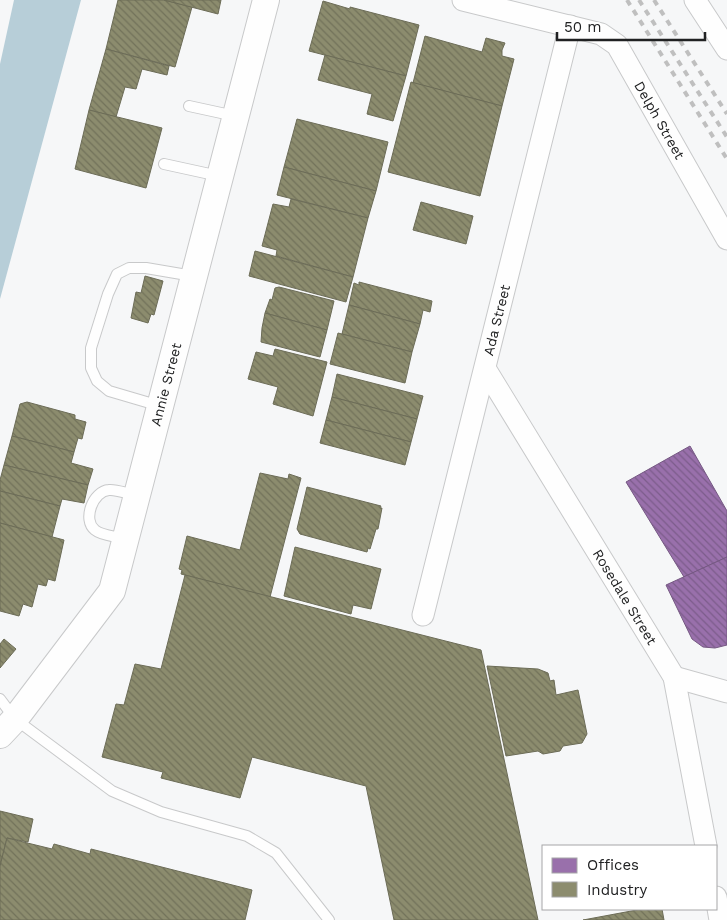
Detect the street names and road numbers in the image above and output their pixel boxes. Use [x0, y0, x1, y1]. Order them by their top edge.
street label: Delph Street [631, 78, 688, 162]
street label: Ada Street [480, 283, 513, 357]
street label: Annie Street [147, 341, 184, 428]
street label: Rosedale Street [590, 546, 660, 648]

